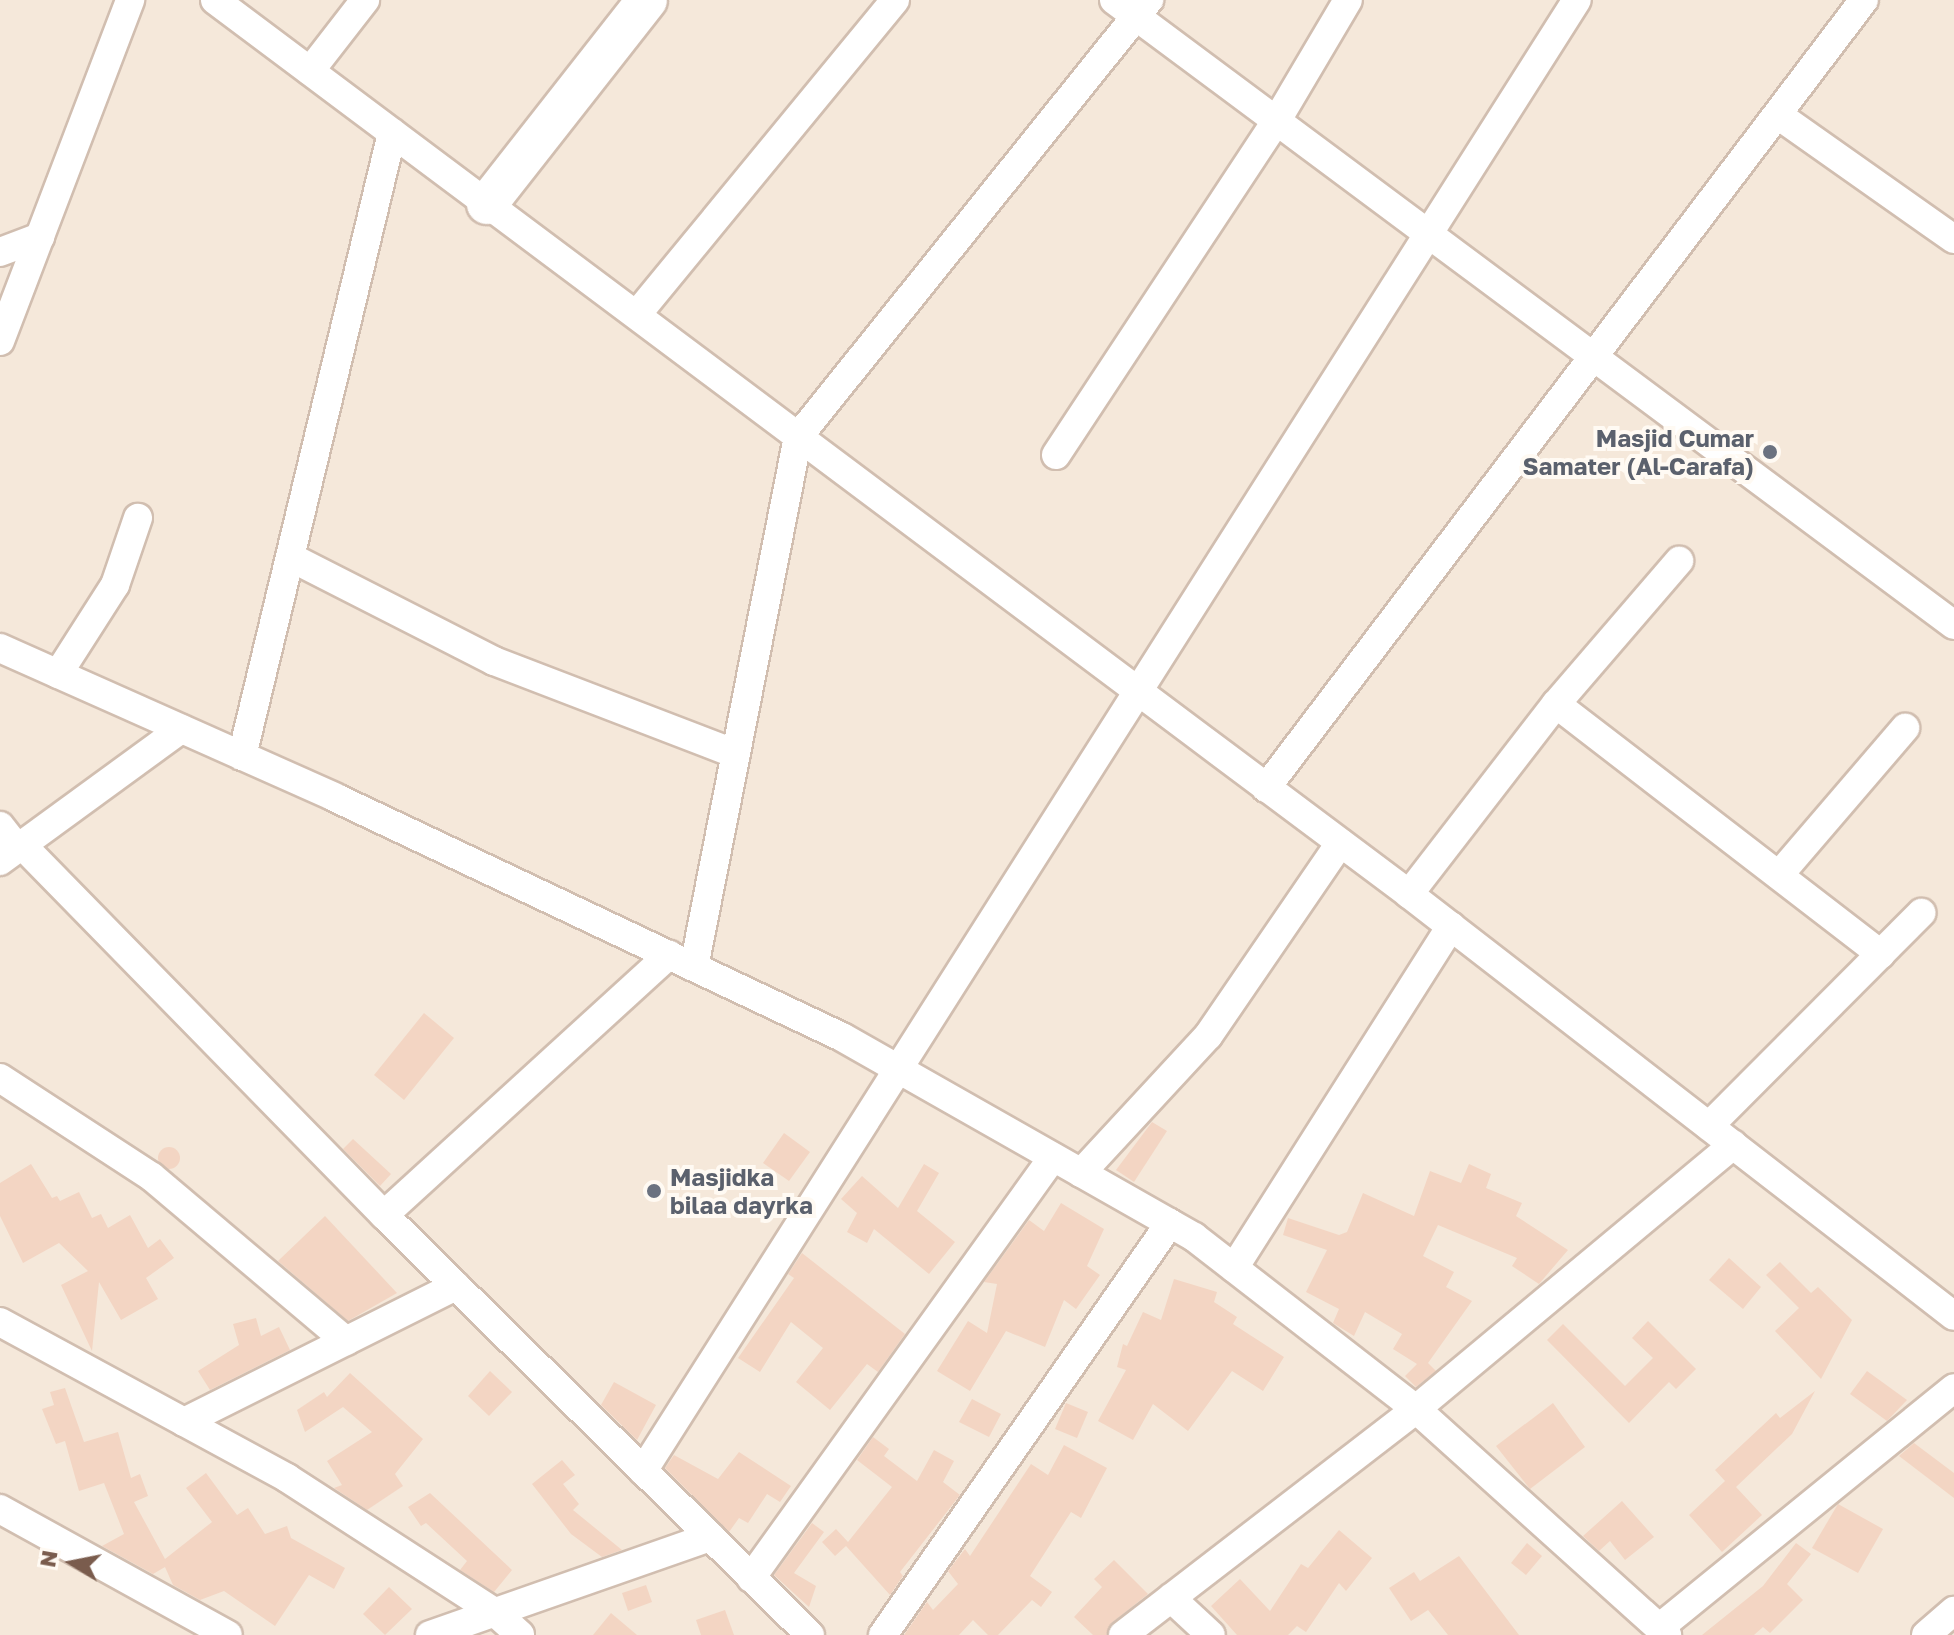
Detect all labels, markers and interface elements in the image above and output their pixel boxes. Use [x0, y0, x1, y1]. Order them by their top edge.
place label: Masjid Cumar Samater (Al-Carafa) [1522, 424, 1754, 480]
marker: Masjid Cumar Samater (Al-Carafa) [1761, 443, 1779, 461]
place label: Masjidka bilaa dayrka [670, 1163, 813, 1219]
marker: Masjidka bilaa dayrka [645, 1182, 663, 1200]
north arrow [32, 1523, 112, 1603]
text: N [33, 1548, 63, 1569]

